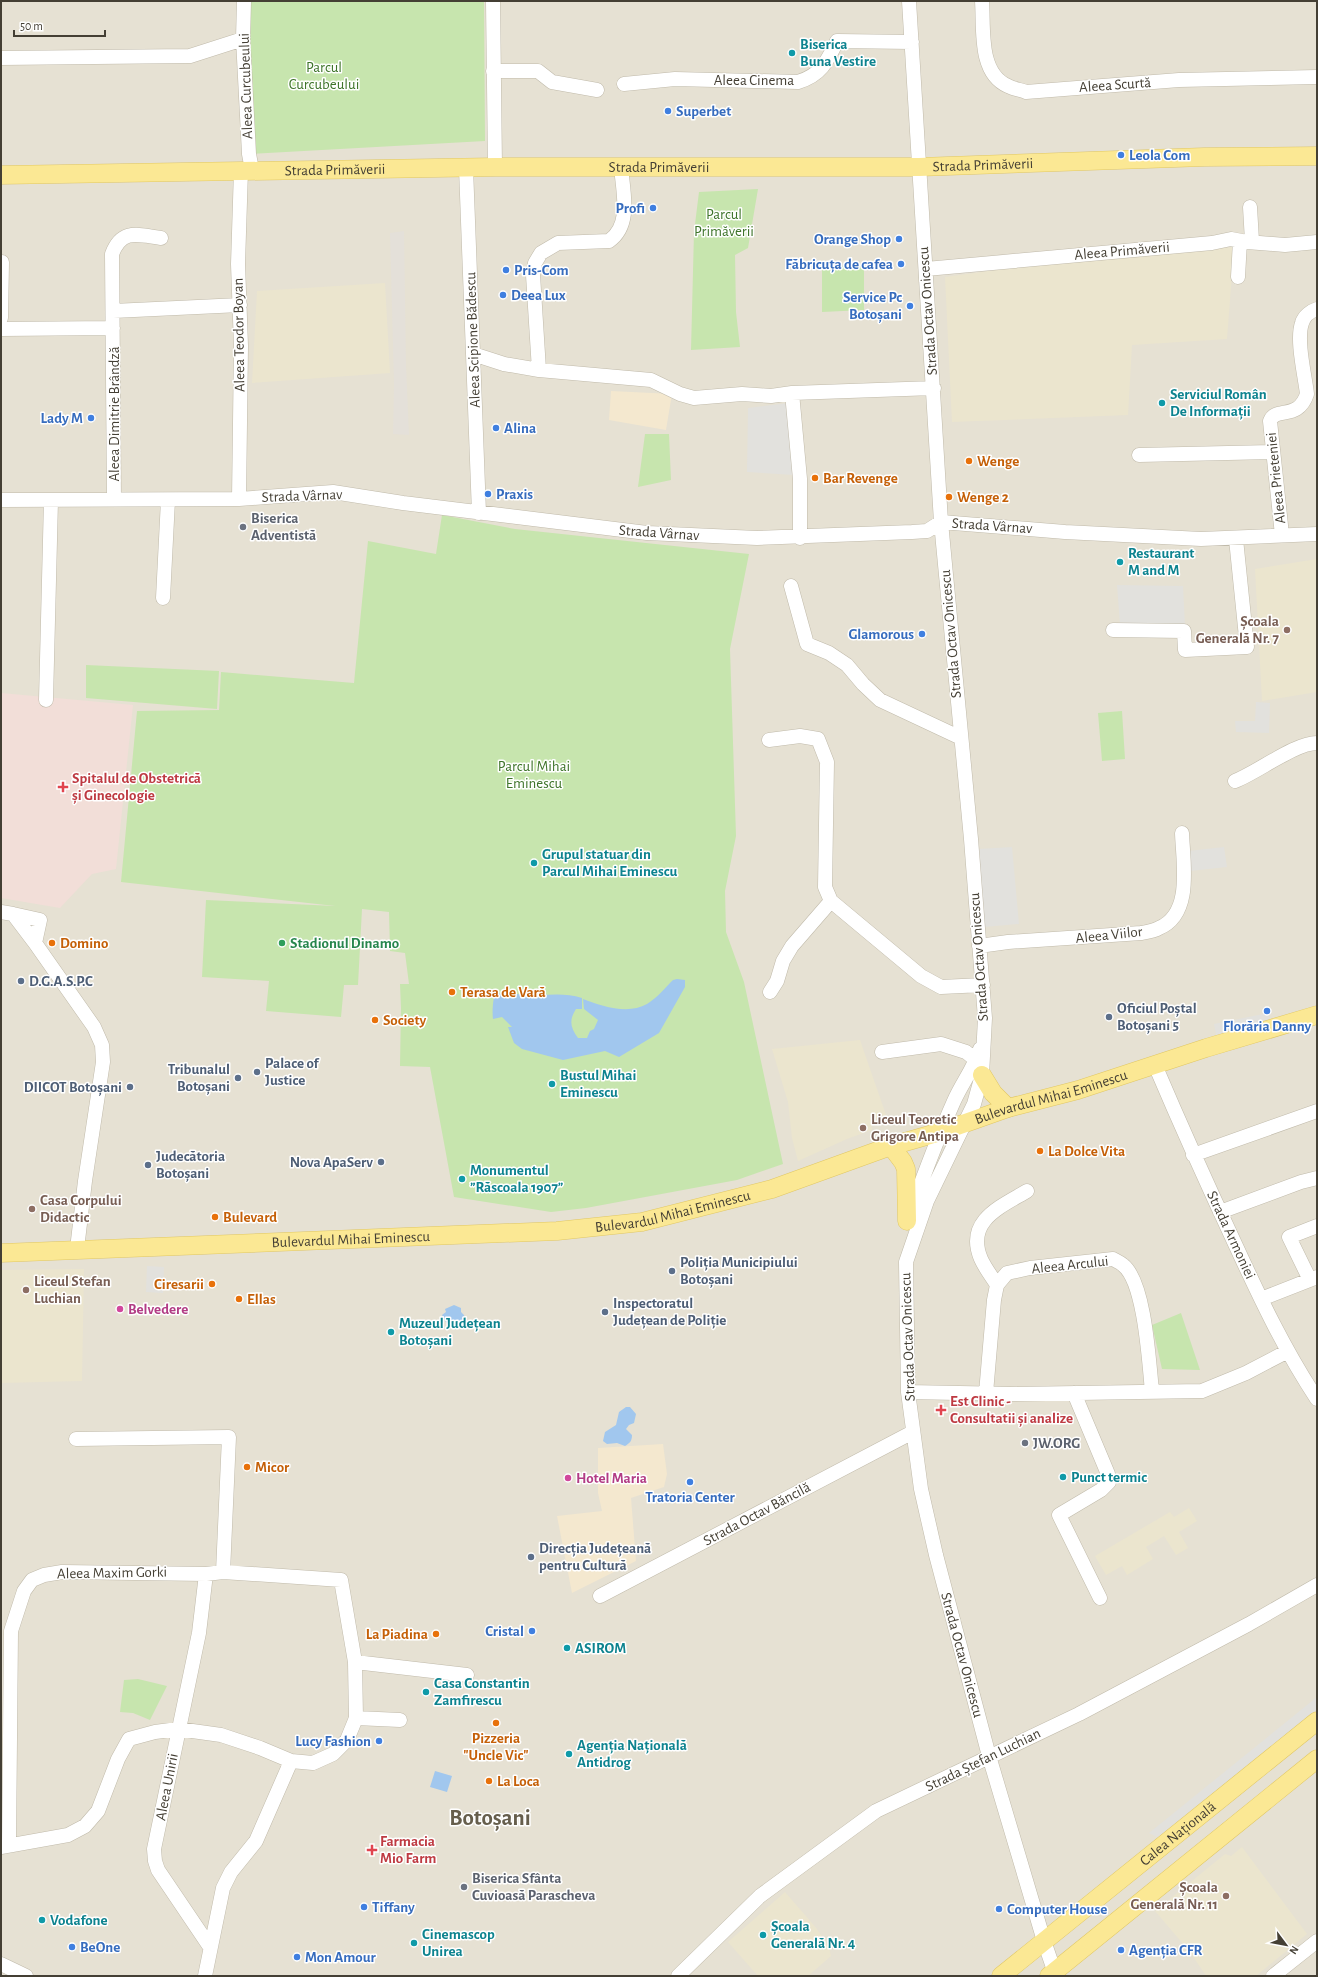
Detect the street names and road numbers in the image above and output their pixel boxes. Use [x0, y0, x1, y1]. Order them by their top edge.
street label: Aleea Curcubeului [237, 33, 255, 139]
street label: Aleea Cinema [714, 73, 794, 88]
street label: Aleea Scurtă [1078, 75, 1152, 95]
street label: Strada Primăverii [932, 155, 1034, 174]
street label: Strada Primăverii [609, 160, 709, 175]
street label: Strada Primăverii [284, 161, 385, 178]
street label: Aleea Primăverii [1074, 239, 1170, 263]
street label: Strada Octav Onicescu [916, 246, 940, 376]
street label: Aleea Scipione Bădescu [463, 271, 483, 408]
street label: Aleea Teodor Boyan [231, 278, 247, 392]
street label: Aleea Dimitrie Brândză [107, 346, 122, 482]
street label: Aleea Prieteniei [1264, 431, 1288, 525]
street label: Strada Vârnav [261, 487, 343, 505]
street label: Strada Vârnav [951, 516, 1033, 536]
street label: Strada Vârnav [618, 523, 700, 543]
street label: Strada Octav Onicescu [938, 569, 964, 699]
street label: Strada Octav Onicescu [967, 892, 991, 1022]
street label: Aleea Viilor [1075, 924, 1143, 946]
street label: Bulevardul Mihai Eminescu [973, 1067, 1129, 1127]
street label: Bulevardul Mihai Eminescu [594, 1187, 752, 1234]
street label: Strada Armoniei [1204, 1189, 1258, 1281]
street label: Bulevardul Mihai Eminescu [271, 1229, 431, 1250]
street label: Aleea Arcului [1031, 1253, 1109, 1277]
street label: Strada Octav Onicescu [898, 1272, 918, 1402]
street label: Strada Octav Băncilă [701, 1479, 813, 1549]
street label: Aleea Maxim Gorki [57, 1565, 167, 1581]
street label: Strada Octav Onicescu [938, 1591, 986, 1720]
street label: Strada Ștefan Luchian [923, 1726, 1043, 1795]
street label: Aleea Unirii [153, 1752, 181, 1822]
street label: Calea Națională [1137, 1798, 1218, 1868]

